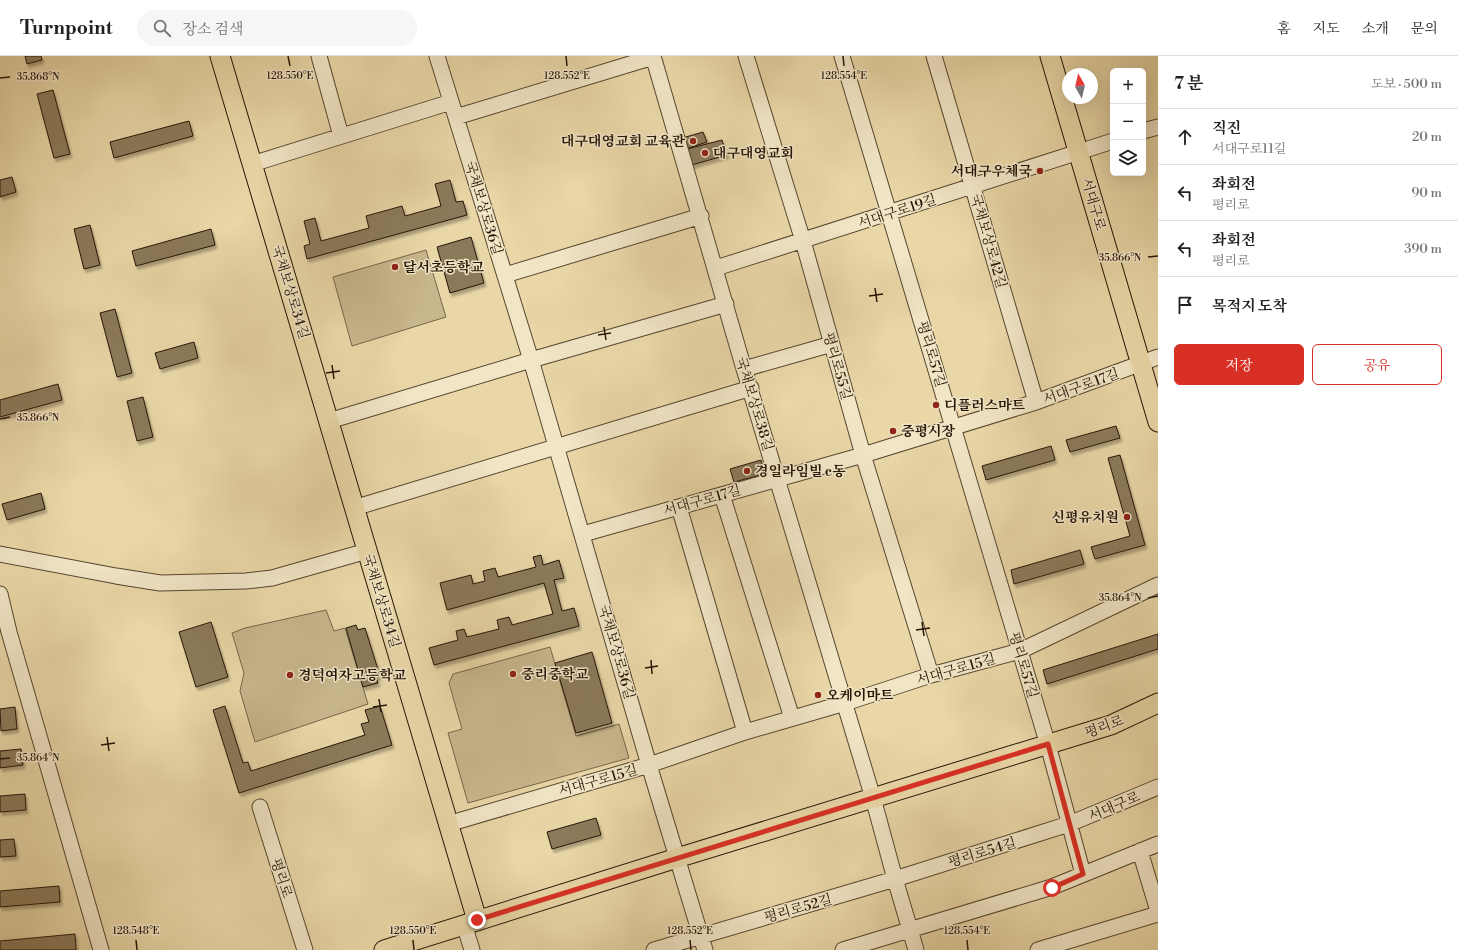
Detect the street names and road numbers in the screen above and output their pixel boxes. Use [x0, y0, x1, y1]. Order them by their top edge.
street label: 국채보상로36길 [460, 159, 506, 257]
street label: 서대구로 [1077, 176, 1109, 233]
street label: 서대구로19길 [856, 191, 939, 233]
street label: 국채보상로42길 [966, 192, 1010, 291]
street label: 국채보상로34길 [267, 243, 313, 342]
street label: 평리로57길 [912, 319, 950, 390]
street label: 평리로55길 [819, 330, 855, 402]
street label: 국채보상로38길 [731, 355, 777, 454]
street label: 서대구로17길 [1041, 365, 1122, 409]
street label: 서대구로17길 [661, 481, 743, 521]
street label: 국채보상로34길 [358, 552, 404, 651]
street label: 국채보상로36길 [594, 603, 638, 702]
street label: 평리로57길 [1004, 630, 1042, 701]
street label: 서대구로15길 [915, 650, 998, 690]
street label: 평리로 [1082, 711, 1127, 742]
street label: 서대구로15길 [557, 761, 640, 801]
street label: 서대구로 [1086, 788, 1143, 826]
street label: 평리로54길 [946, 834, 1019, 872]
street label: 평리로 [266, 856, 296, 901]
street label: 평리로52길 [762, 891, 834, 927]

